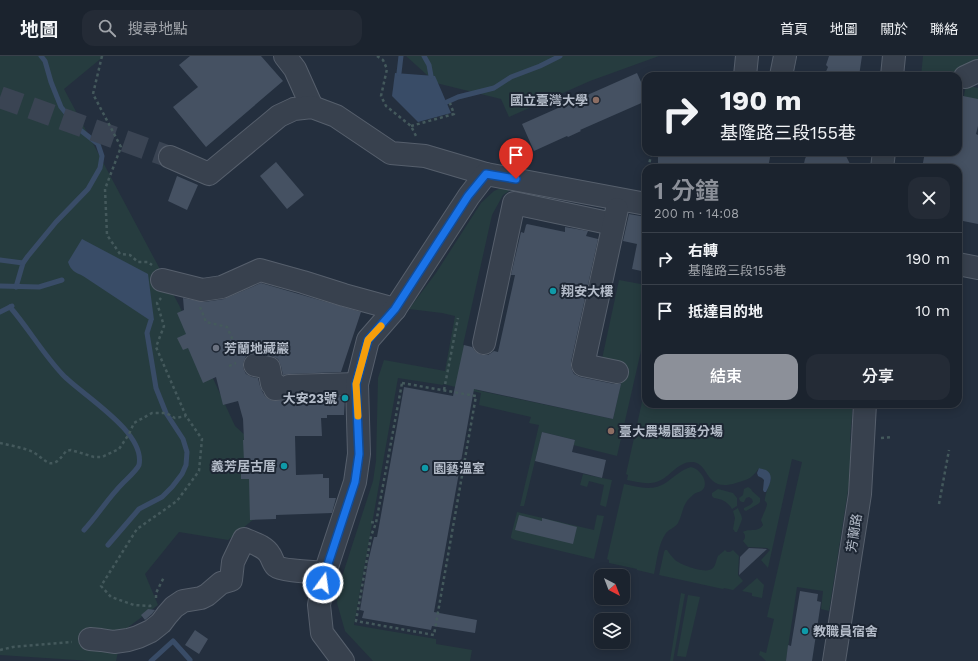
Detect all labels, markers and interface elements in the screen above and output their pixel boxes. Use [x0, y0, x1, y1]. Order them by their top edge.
search box [82, 10, 362, 46]
icon: search [96, 17, 118, 39]
text: 地圖 [20, 18, 58, 41]
text: 搜尋地點 [128, 20, 188, 38]
text: 首頁 [780, 21, 808, 37]
text: 地圖 [830, 21, 858, 37]
text: 關於 [880, 21, 908, 37]
text: 聯絡 [930, 21, 958, 37]
text: 190 m [720, 84, 802, 117]
icon: right [654, 88, 706, 140]
place label: 國立臺灣大學 [510, 93, 588, 108]
marker: 國立臺灣大學 [591, 95, 601, 105]
text: 基隆路三段155巷 [720, 122, 856, 143]
pin [499, 138, 533, 179]
icon: arrive [505, 144, 527, 166]
text: 1 分鐘 [654, 177, 719, 205]
button: close [908, 177, 950, 219]
text: 200 m · 14:08 [654, 206, 739, 221]
text: 右轉 [688, 242, 718, 260]
icon: right [654, 248, 676, 270]
text: 190 m [906, 250, 950, 268]
text: 基隆路三段155巷 [688, 263, 786, 278]
place label: 翔安大樓 [561, 284, 613, 299]
marker: 翔安大樓 [548, 286, 558, 296]
icon: arrive [654, 300, 676, 322]
text: 10 m [915, 302, 950, 320]
text: 抵達目的地 [688, 303, 763, 321]
place label: 芳蘭地藏巖 [224, 341, 289, 356]
marker: 芳蘭地藏巖 [211, 343, 221, 353]
button: 結束 [654, 354, 798, 400]
button: 分享 [806, 354, 950, 400]
place label: 大安23號 [283, 391, 337, 406]
marker: 大安23號 [340, 393, 350, 403]
place label: 臺大農場園藝分場 [619, 424, 723, 439]
marker: 臺大農場園藝分場 [606, 426, 616, 436]
place label: 義芳居古厝 [211, 459, 276, 474]
marker: 義芳居古厝 [279, 461, 289, 471]
place label: 園藝溫室 [433, 461, 485, 476]
marker: 園藝溫室 [420, 463, 430, 473]
street label: 芳蘭路 [844, 513, 864, 553]
position arrow [302, 562, 344, 604]
north arrow [594, 569, 630, 605]
map controls [594, 569, 630, 649]
button: layers [594, 613, 630, 649]
place label: 教職員宿舍 [813, 624, 878, 639]
marker: 教職員宿舍 [800, 626, 810, 636]

